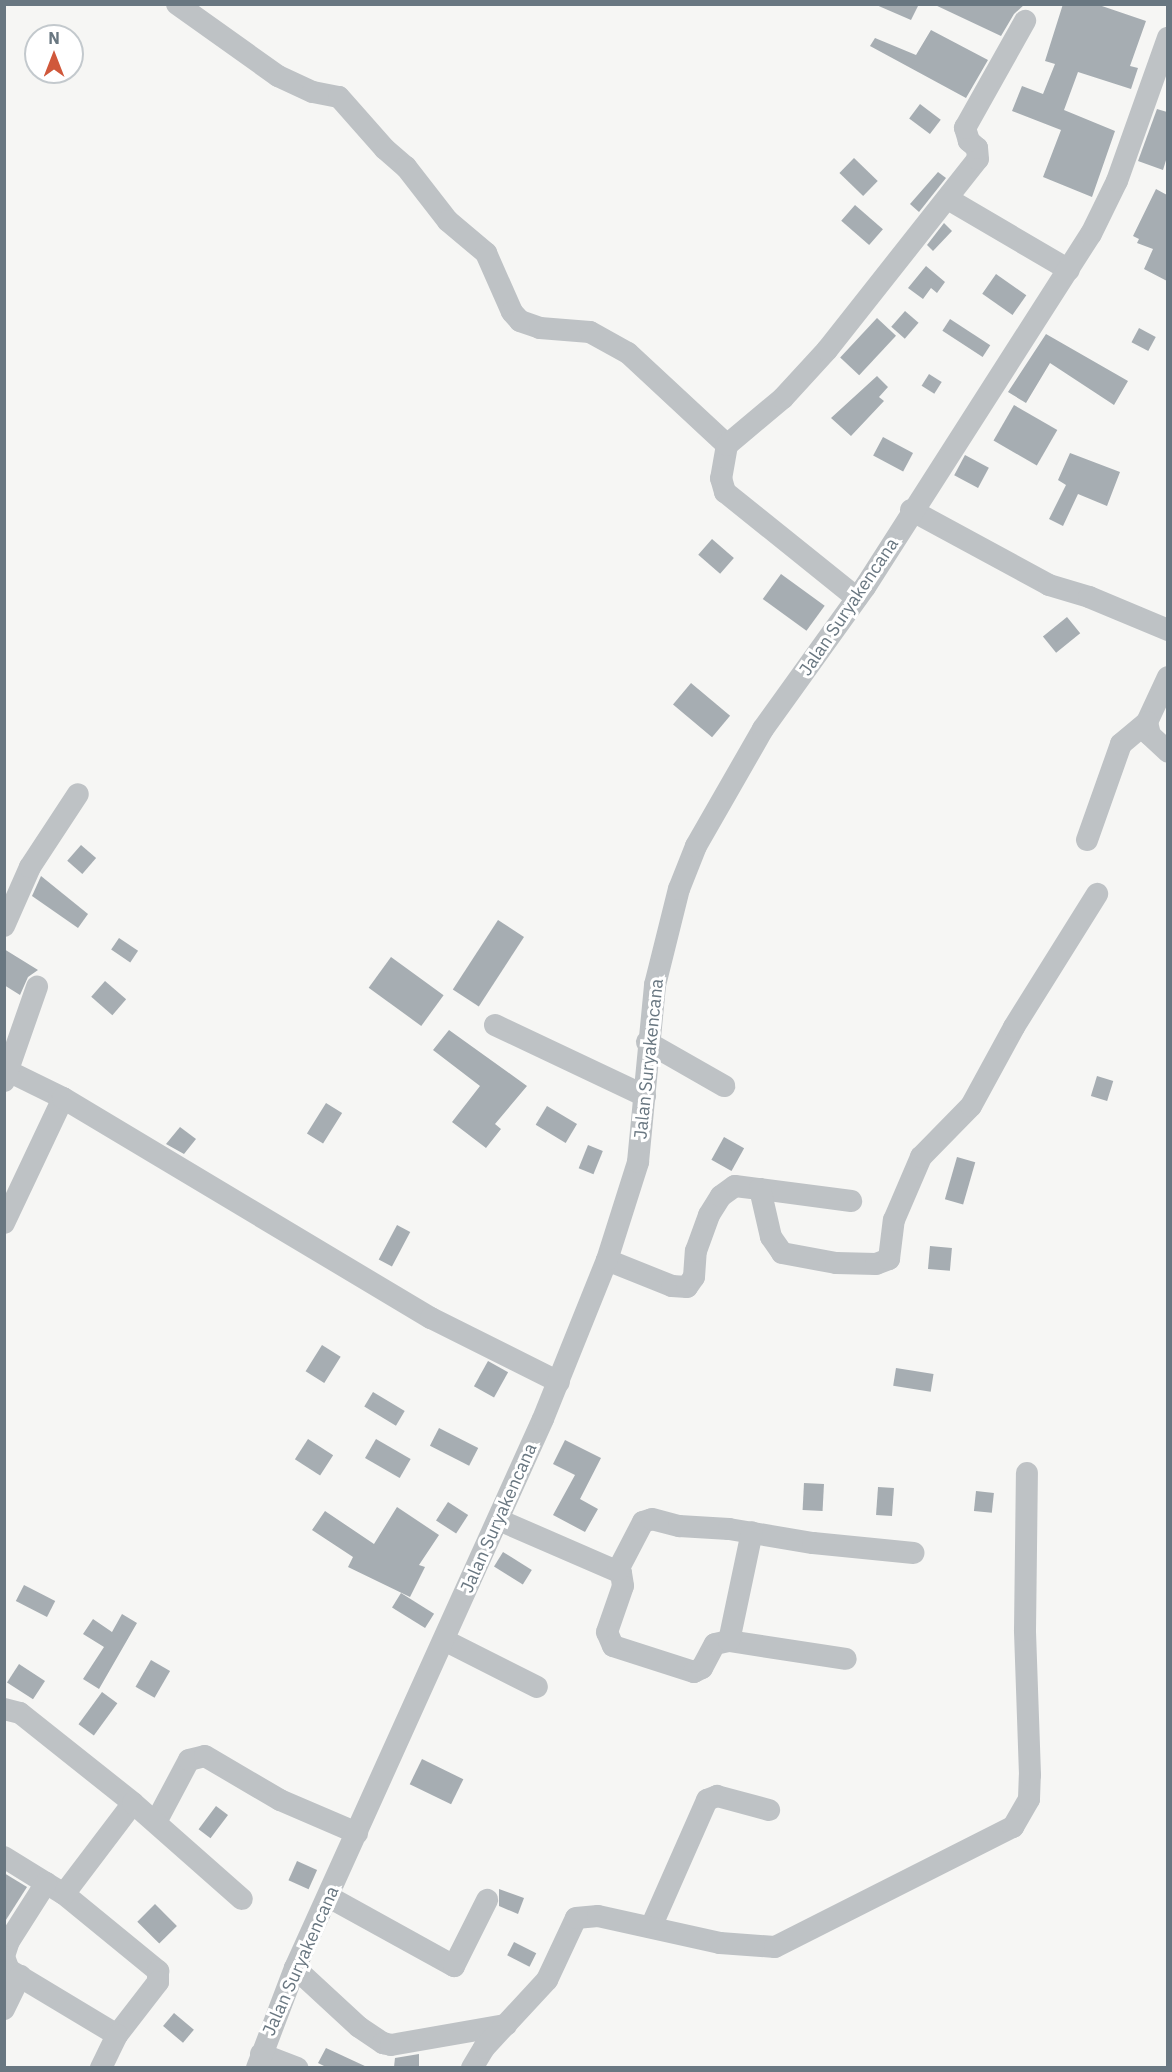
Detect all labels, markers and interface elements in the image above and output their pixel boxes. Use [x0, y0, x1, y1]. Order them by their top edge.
north arrow [24, 24, 84, 84]
text: N [48, 28, 60, 48]
street label: Jalan Suryakencana [795, 534, 903, 680]
street label: Jalan Suryakencana [630, 978, 668, 1140]
street label: Jalan Suryakencana [456, 1440, 542, 1596]
street label: Jalan Suryakencana [258, 1883, 344, 2039]

